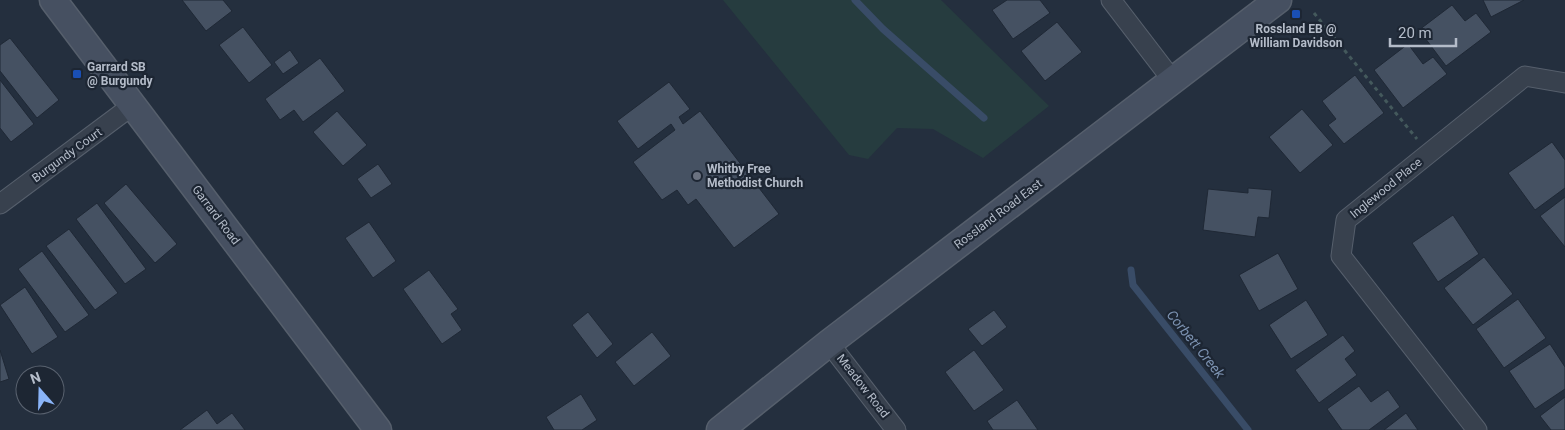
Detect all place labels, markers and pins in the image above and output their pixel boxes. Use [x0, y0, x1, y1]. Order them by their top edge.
marker: Rossland EB @ William Davidson [1290, 8, 1302, 20]
place label: Rossland EB @ William Davidson [1250, 22, 1343, 50]
place label: Garrard SB @ Burgundy [87, 60, 153, 88]
marker: Garrard SB @ Burgundy [71, 68, 83, 80]
place label: Whitby Free Methodist Church [707, 162, 804, 190]
marker: Whitby Free Methodist Church [691, 170, 703, 182]

